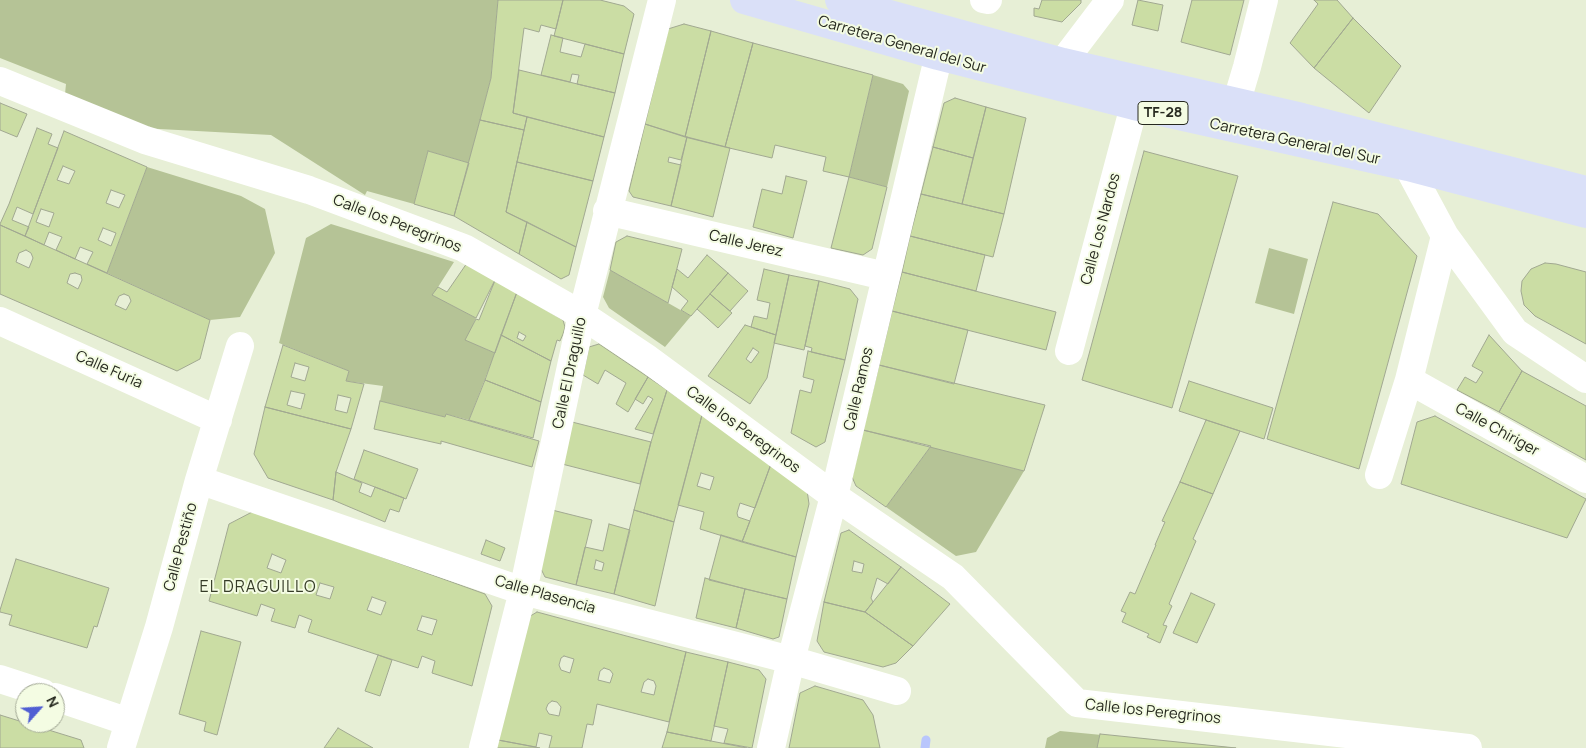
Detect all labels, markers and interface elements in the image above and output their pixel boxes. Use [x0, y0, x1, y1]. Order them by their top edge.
street label: Carretera General del Sur [816, 12, 988, 78]
road number: TF-28 [1138, 102, 1188, 125]
street label: Carretera General del Sur [1208, 115, 1382, 169]
street label: Calle Los Nardos [1077, 171, 1125, 287]
street label: Calle los Peregrinos [330, 191, 464, 257]
street label: Calle Jerez [707, 227, 785, 261]
street label: Calle El Draguillo [549, 316, 591, 430]
street label: Calle Ramos [841, 346, 877, 432]
street label: Calle Furia [73, 347, 145, 393]
street label: Calle los Peregrinos [683, 383, 803, 477]
street label: Calle Chiriger [1452, 400, 1542, 460]
street label: Calle Pestiño [161, 501, 201, 593]
street label: Calle Plasencia [493, 572, 597, 618]
district label: EL DRAGUILLO [198, 578, 318, 598]
north arrow [15, 683, 65, 733]
text: N [42, 693, 64, 710]
street label: Calle los Peregrinos [1084, 696, 1222, 728]

